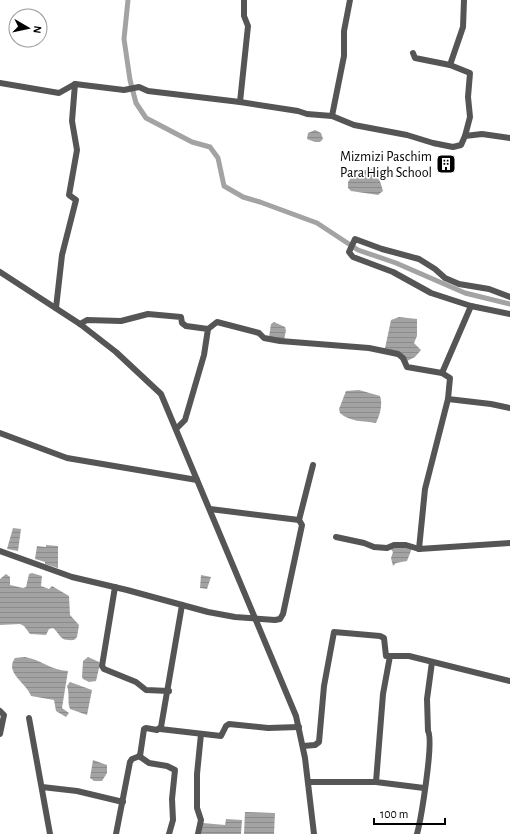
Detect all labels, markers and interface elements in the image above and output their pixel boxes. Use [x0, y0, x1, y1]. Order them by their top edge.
north arrow [8, 8, 48, 48]
text: N [31, 25, 43, 34]
place label: Mizmizi Paschim Para High School [340, 150, 432, 180]
building icon: Mizmizi Paschim Para High School [435, 153, 457, 175]
scale bar [374, 800, 445, 826]
text: 100 m [380, 808, 408, 820]

